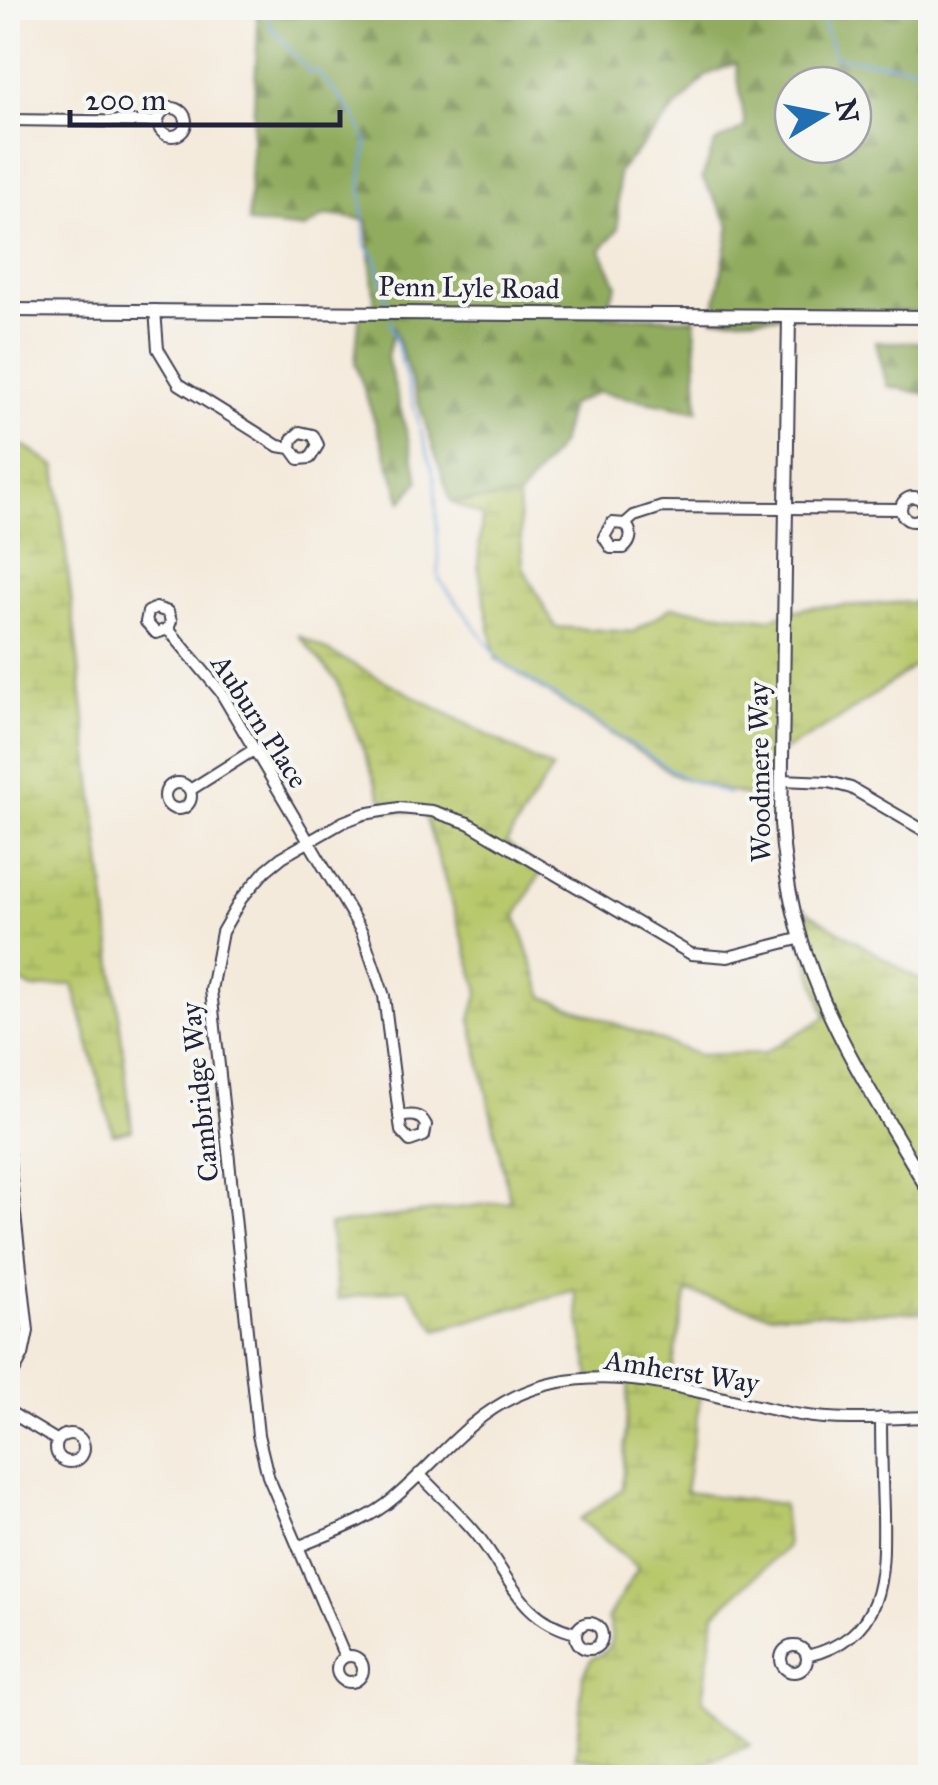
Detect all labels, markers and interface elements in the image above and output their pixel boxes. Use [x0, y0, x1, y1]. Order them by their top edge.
scale bar [70, 65, 340, 127]
north arrow [773, 65, 873, 165]
text: 200 m [85, 82, 166, 118]
text: N [828, 96, 866, 126]
street label: Penn Lyle Road [378, 268, 560, 307]
street label: Auburn Place [203, 647, 316, 795]
street label: Woodmere Way [740, 680, 779, 863]
street label: Cambridge Way [173, 999, 226, 1184]
street label: Amherst Way [601, 1342, 763, 1401]

